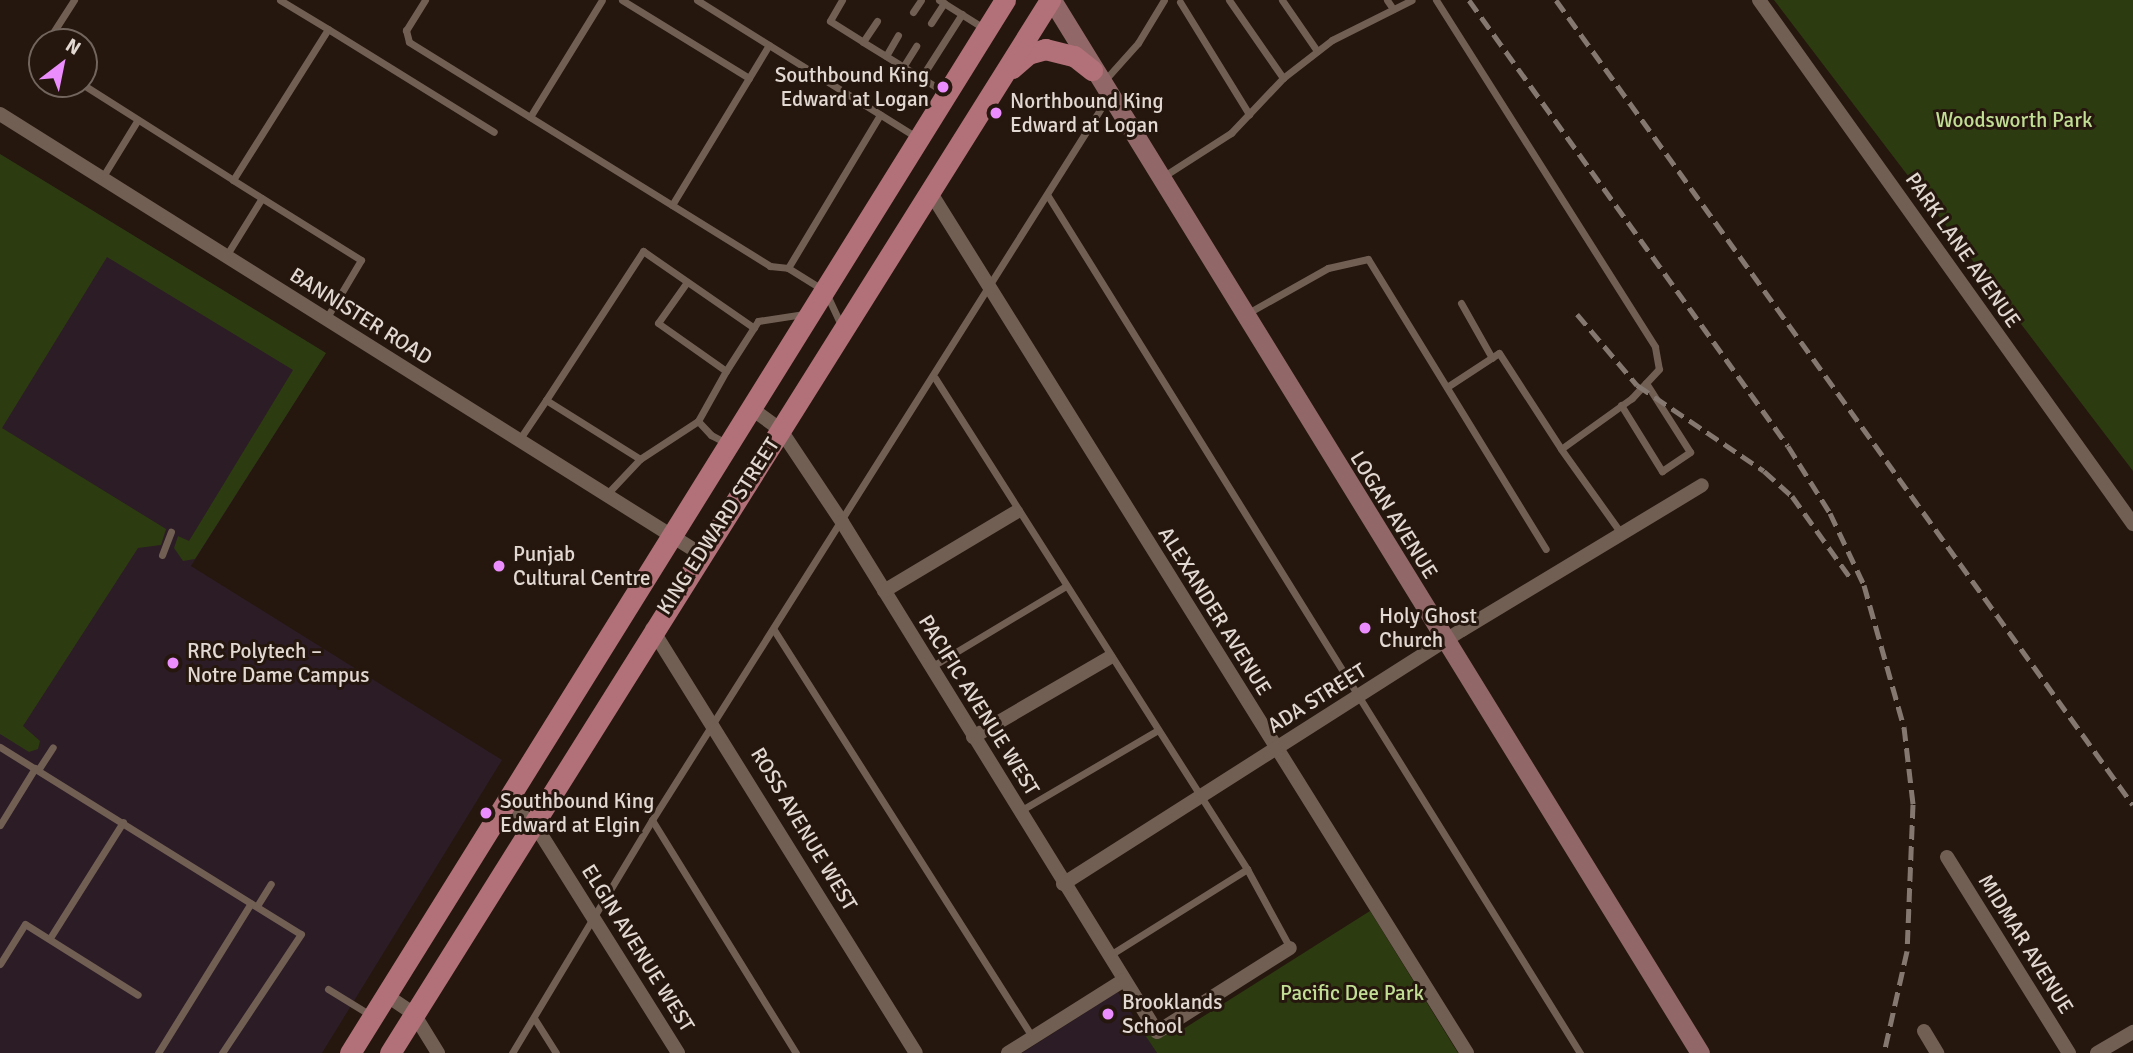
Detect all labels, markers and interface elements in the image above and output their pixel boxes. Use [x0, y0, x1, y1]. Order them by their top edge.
north arrow [28, 28, 98, 98]
text: N [61, 33, 85, 61]
place label: Southbound King Edward at Logan [775, 62, 929, 112]
marker: Southbound King Edward at Logan [935, 79, 951, 95]
place label: Northbound King Edward at Logan [1010, 88, 1164, 138]
marker: Northbound King Edward at Logan [988, 105, 1004, 121]
park label: Woodsworth Park [1936, 107, 2092, 133]
street label: PARK LANE AVENUE [1900, 168, 2026, 332]
street label: BANNISTER ROAD [285, 262, 437, 370]
street label: KING EDWARD STREET [651, 433, 785, 619]
street label: LOGAN AVENUE [1345, 447, 1443, 583]
street label: ALEXANDER AVENUE [1153, 522, 1277, 700]
place label: Punjab Cultural Centre [513, 541, 650, 591]
marker: Punjab Cultural Centre [491, 558, 507, 574]
place label: Holy Ghost Church [1379, 603, 1477, 653]
street label: PACIFIC AVENUE WEST [913, 610, 1045, 800]
marker: Holy Ghost Church [1357, 620, 1373, 636]
place label: RRC Polytech – Notre Dame Campus [187, 638, 369, 688]
marker: RRC Polytech – Notre Dame Campus [165, 655, 181, 671]
street label: ADA STREET [1263, 658, 1371, 738]
street label: ROSS AVENUE WEST [745, 743, 863, 915]
place label: Southbound King Edward at Elgin [500, 788, 654, 838]
marker: Southbound King Edward at Elgin [478, 805, 494, 821]
street label: ELGIN AVENUE WEST [576, 860, 700, 1036]
street label: MIDMAR AVENUE [1973, 870, 2079, 1018]
park label: Pacific Dee Park [1280, 980, 1424, 1006]
place label: Brooklands School [1122, 989, 1222, 1039]
marker: Brooklands School [1100, 1006, 1116, 1022]

